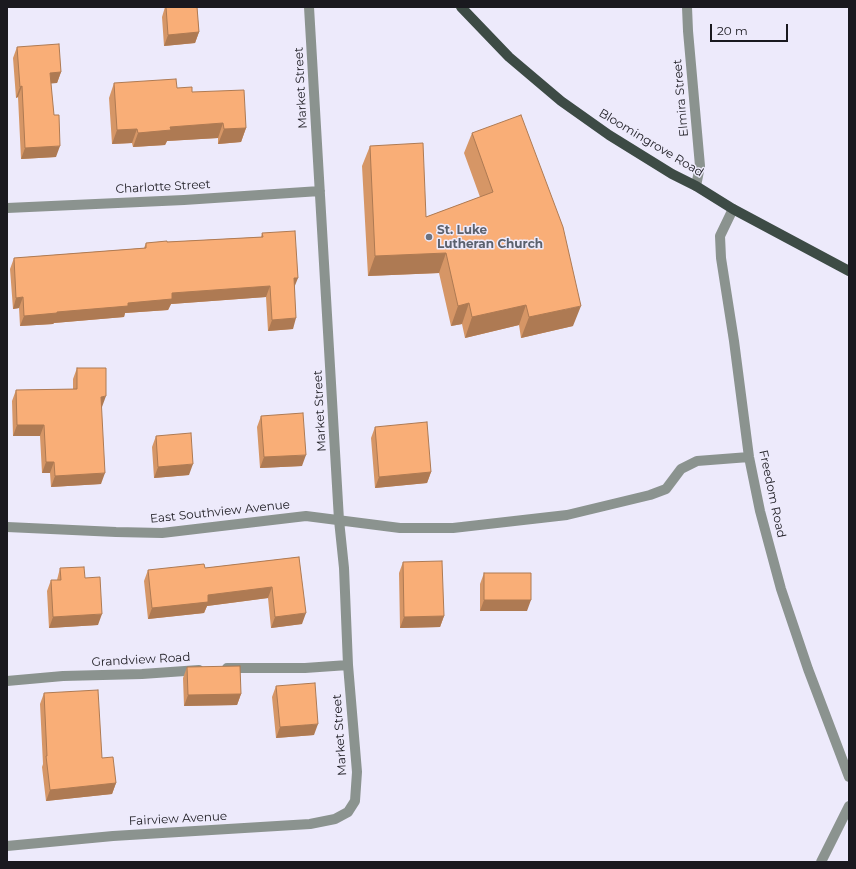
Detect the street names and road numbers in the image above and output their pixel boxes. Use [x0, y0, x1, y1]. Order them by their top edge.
street label: Market Street [292, 47, 310, 129]
street label: Elmira Street [670, 58, 692, 138]
street label: Bloomingrove Road [596, 106, 706, 180]
street label: Charlotte Street [115, 177, 211, 197]
street label: Market Street [311, 370, 329, 452]
street label: Freedom Road [756, 449, 788, 539]
street label: East Southview Avenue [149, 497, 291, 527]
street label: Grandview Road [91, 650, 191, 670]
street label: Market Street [330, 694, 350, 776]
street label: Fairview Avenue [128, 809, 228, 829]

